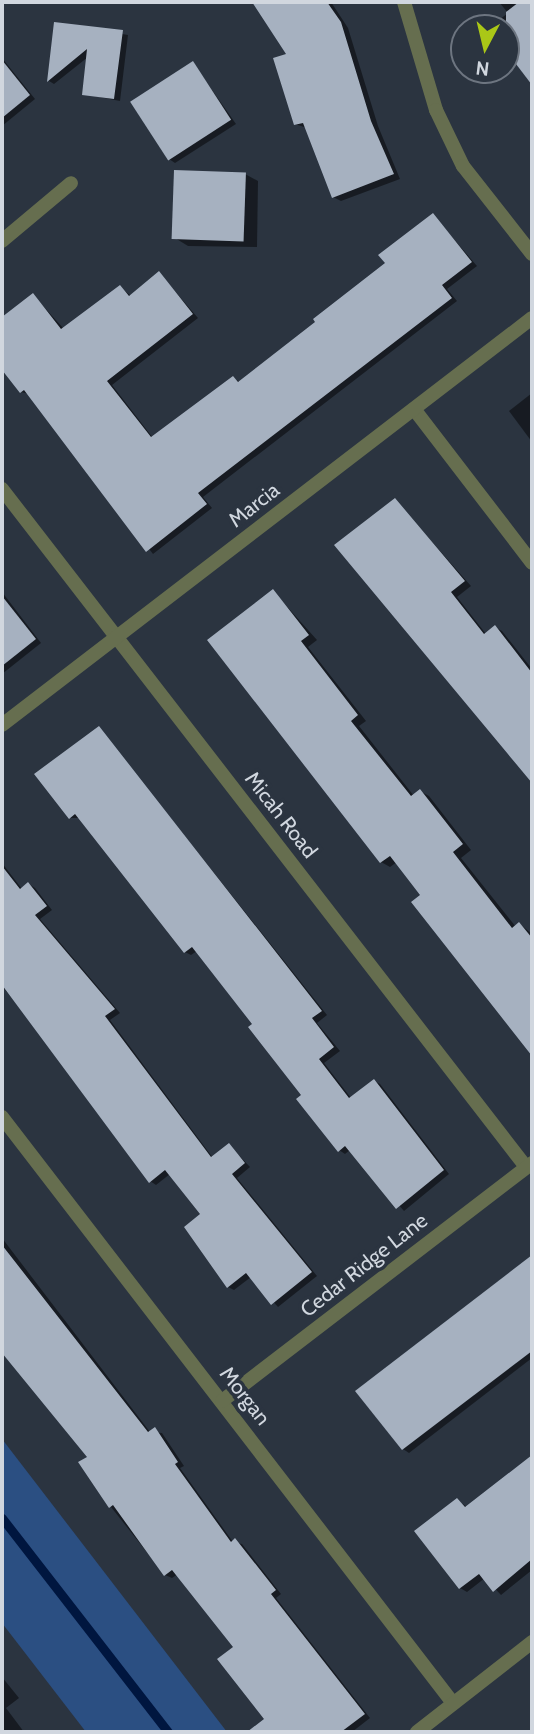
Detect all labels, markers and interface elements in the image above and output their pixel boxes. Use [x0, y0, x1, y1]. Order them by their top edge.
north arrow [450, 14, 520, 84]
text: N [475, 56, 491, 81]
street label: Marcia [224, 477, 284, 533]
street label: Micah Road [239, 767, 323, 863]
street label: Cedar Ridge Lane [296, 1208, 432, 1322]
street label: Morgan [214, 1362, 276, 1430]

